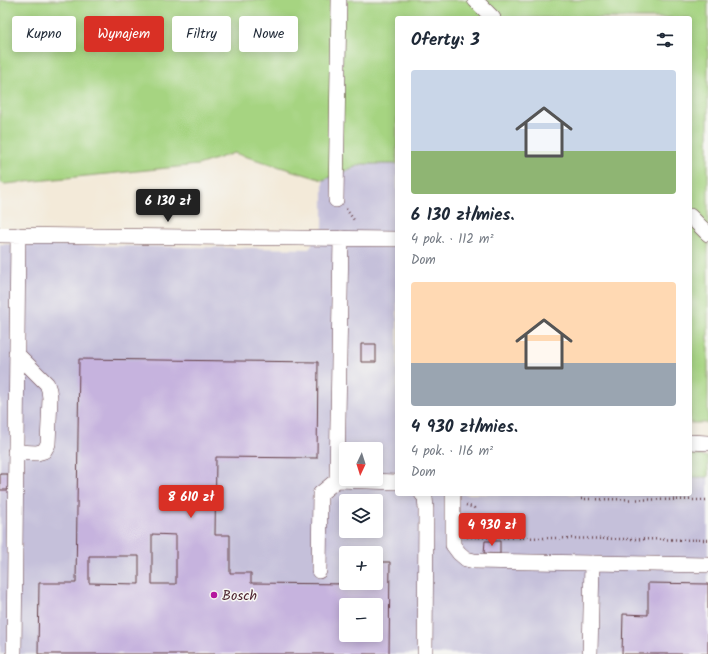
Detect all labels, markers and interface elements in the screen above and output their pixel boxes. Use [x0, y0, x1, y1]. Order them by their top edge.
chip: Kupno [12, 16, 76, 52]
chip: Wynajem [84, 16, 164, 52]
chip: Filtry [172, 16, 231, 52]
chip: Nowe [239, 16, 298, 52]
text: Oferty: 3 [411, 27, 480, 54]
icon: filters [654, 29, 676, 51]
icon: home [508, 96, 580, 168]
pin: 6 130 zł [127, 189, 209, 223]
text: 6 130 zł [145, 191, 191, 212]
text: 6 130 zł/mies. [411, 202, 515, 229]
text: 4 pok. · 112 m² [411, 229, 493, 250]
text: Dom [411, 250, 436, 271]
icon: home [508, 308, 580, 380]
text: 4 930 zł/mies. [411, 414, 518, 441]
text: 4 pok. · 116 m² [411, 441, 493, 462]
north arrow [339, 442, 383, 486]
map controls [339, 442, 383, 642]
text: Dom [411, 462, 436, 483]
pin: 8 610 zł [150, 485, 232, 519]
text: 8 610 zł [168, 487, 214, 508]
button: layers [339, 494, 383, 538]
pin: 4 930 zł [451, 513, 533, 547]
text: 4 930 zł [468, 515, 516, 536]
button: + [339, 546, 383, 590]
place label: Bosch [222, 585, 257, 607]
marker: Bosch [209, 590, 219, 600]
button: − [339, 598, 383, 642]

